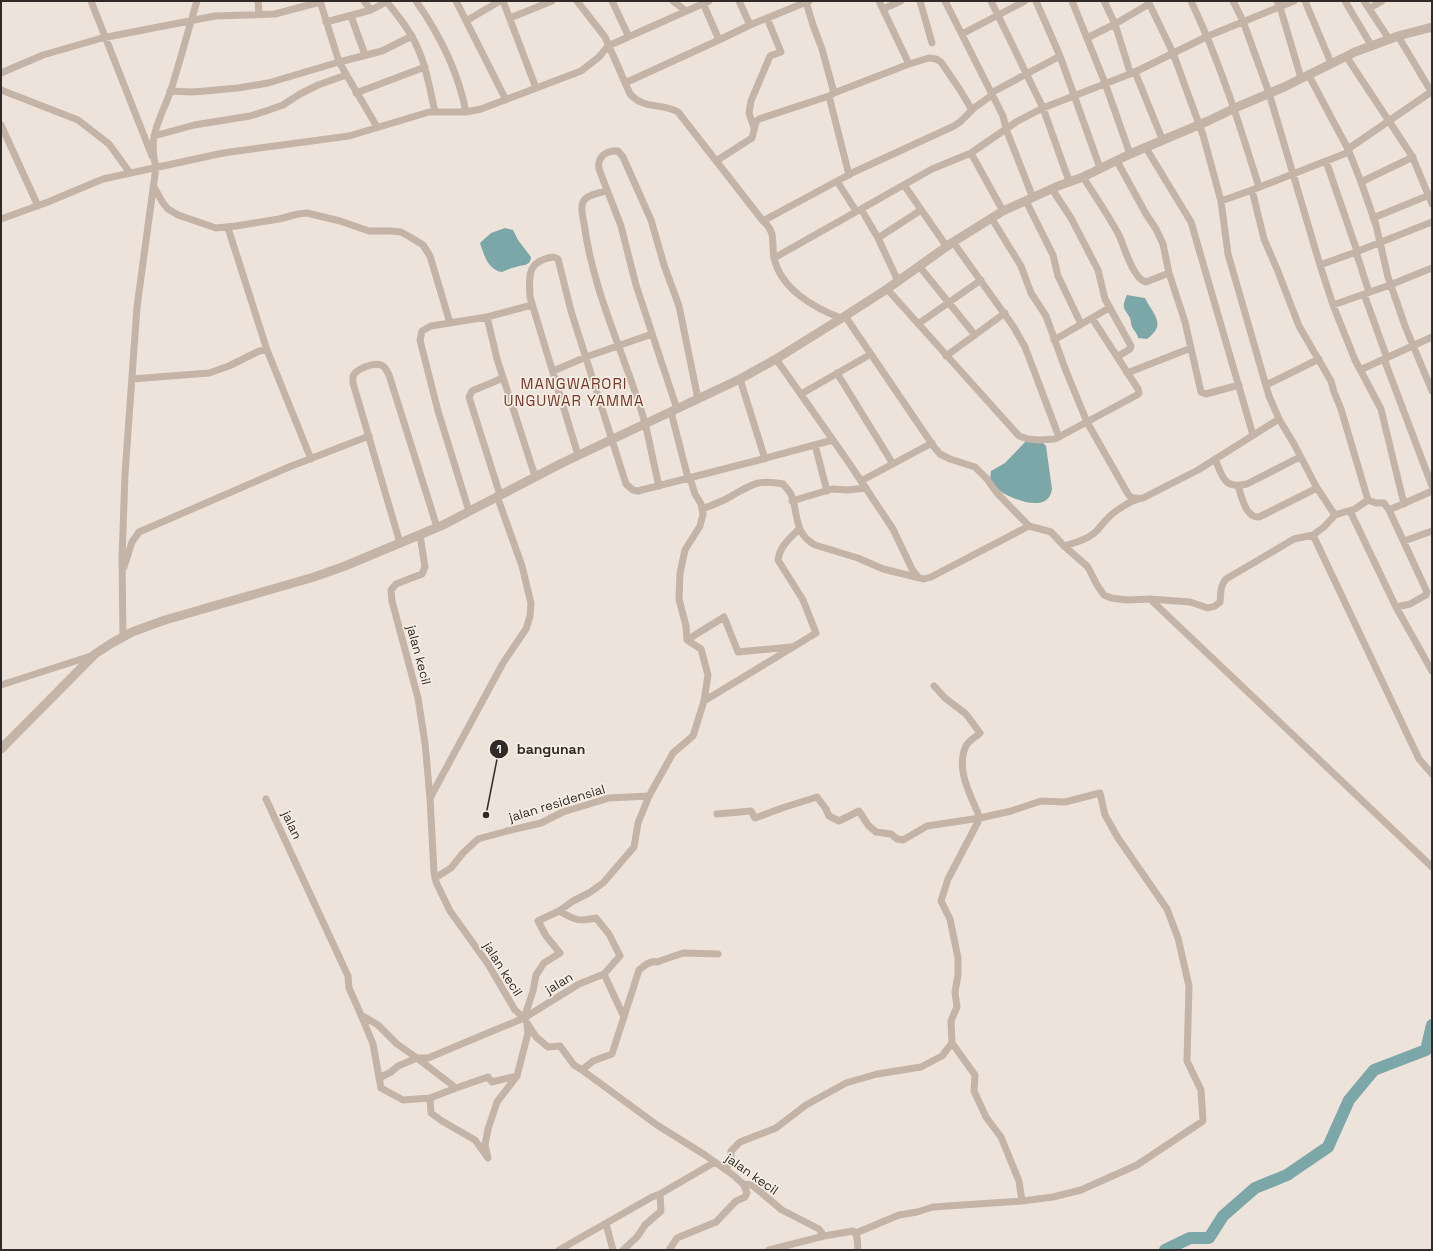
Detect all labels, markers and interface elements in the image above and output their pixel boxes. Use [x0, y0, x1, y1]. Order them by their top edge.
district label: MANGWARORI UNGUWAR YAMMA [503, 374, 645, 410]
street label: jalan kecil [403, 622, 435, 687]
callout: bangunan [489, 736, 593, 762]
text: bangunan [517, 740, 585, 758]
text: 1 [496, 741, 502, 757]
street label: jalan residensial [506, 780, 607, 826]
street label: jalan [278, 807, 306, 842]
street label: jalan kecil [479, 938, 526, 999]
street label: jalan [541, 968, 576, 998]
street label: jalan kecil [721, 1149, 782, 1199]

